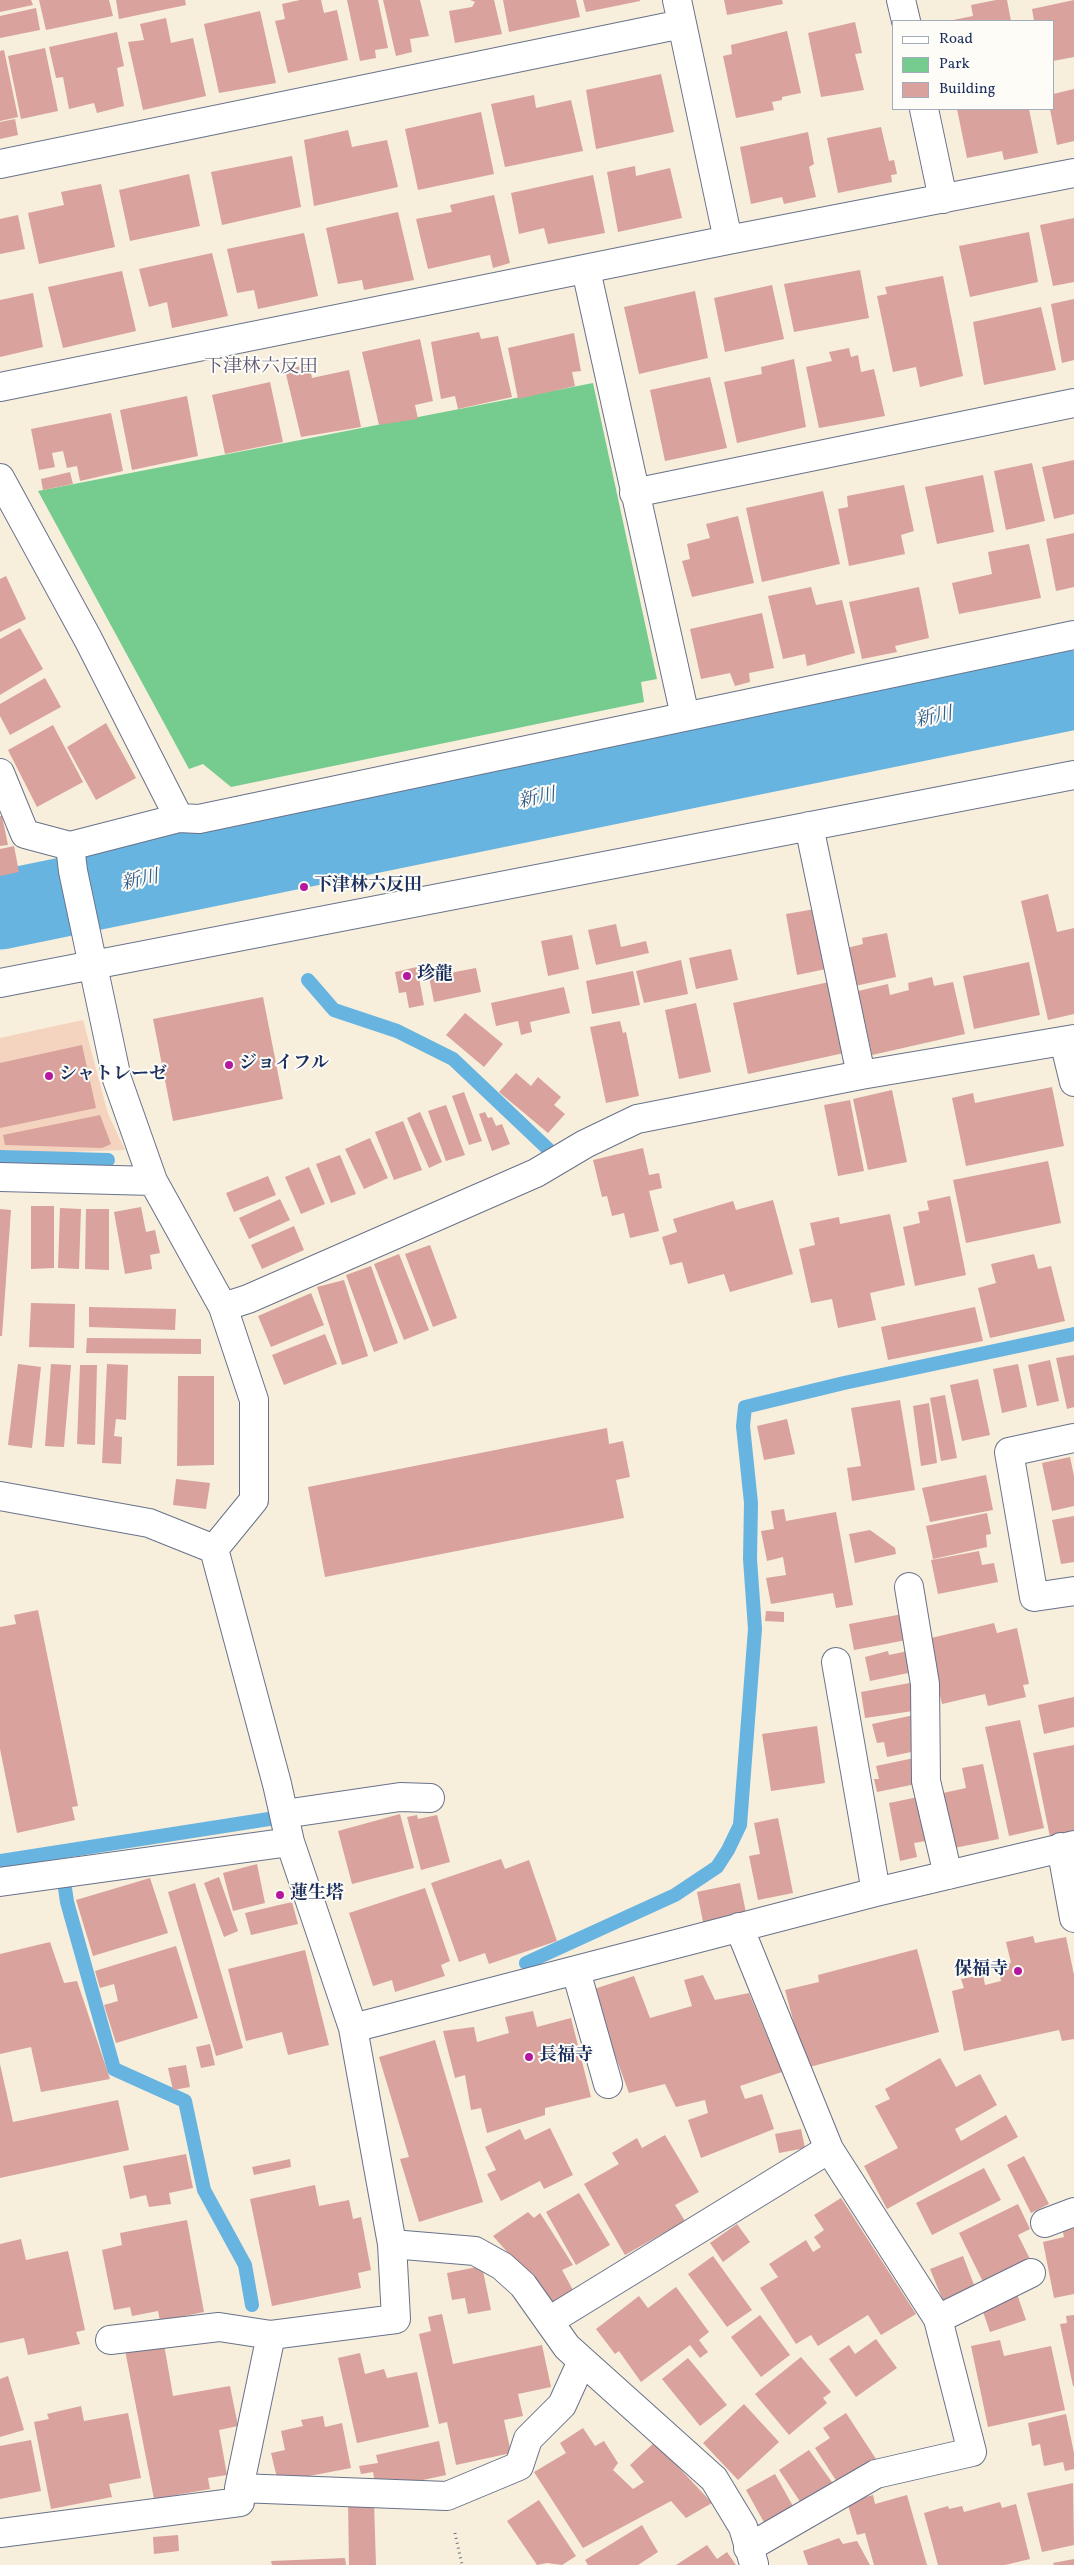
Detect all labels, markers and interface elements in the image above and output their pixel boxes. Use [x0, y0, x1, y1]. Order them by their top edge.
legend [892, 20, 1054, 110]
text: Road [939, 29, 973, 50]
text: Park [939, 54, 970, 75]
text: Building [939, 79, 995, 100]
district label: 下津林六反田 [204, 358, 318, 380]
water label: 新川 [913, 704, 955, 734]
water label: 新川 [516, 785, 558, 815]
water label: 新川 [119, 867, 161, 897]
place label: 下津林六反田 [314, 876, 422, 898]
marker: 下津林六反田 [298, 881, 310, 893]
place label: 珍龍 [417, 965, 453, 987]
marker: 珍龍 [401, 970, 413, 982]
place label: ジョイフル [239, 1054, 329, 1076]
marker: ジョイフル [223, 1059, 235, 1071]
place label: シャトレーゼ [59, 1065, 167, 1087]
marker: シャトレーゼ [43, 1070, 55, 1082]
place label: 蓮生塔 [290, 1884, 344, 1906]
marker: 蓮生塔 [274, 1889, 286, 1901]
place label: 保福寺 [954, 1960, 1008, 1982]
marker: 保福寺 [1012, 1965, 1024, 1977]
place label: 長福寺 [539, 2046, 593, 2068]
marker: 長福寺 [523, 2051, 535, 2063]

